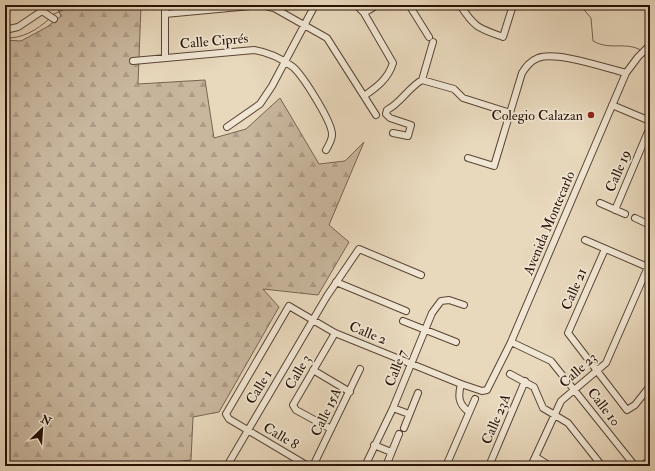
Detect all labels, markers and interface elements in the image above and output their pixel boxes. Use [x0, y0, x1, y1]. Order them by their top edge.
street label: Calle Ciprés [179, 30, 249, 53]
place label: Colegio Calazan [491, 107, 583, 124]
marker: Colegio Calazan [586, 110, 596, 120]
street label: Calle 19 [602, 147, 634, 195]
street label: Avenida Montecarlo [519, 168, 579, 278]
street label: Calle 21 [558, 265, 590, 313]
street label: Calle 2 [347, 318, 389, 348]
street label: Calle 7 [381, 347, 411, 389]
street label: Calle 23 [556, 349, 600, 391]
street label: Calle 3 [281, 352, 315, 392]
street label: Calle 1 [242, 367, 276, 407]
street label: Calle 10 [584, 384, 624, 430]
street label: Calle 15A [307, 385, 345, 439]
street label: Calle 23A [478, 391, 514, 447]
north arrow [22, 409, 62, 449]
text: N [38, 412, 54, 429]
street label: Calle 8 [260, 419, 302, 453]

